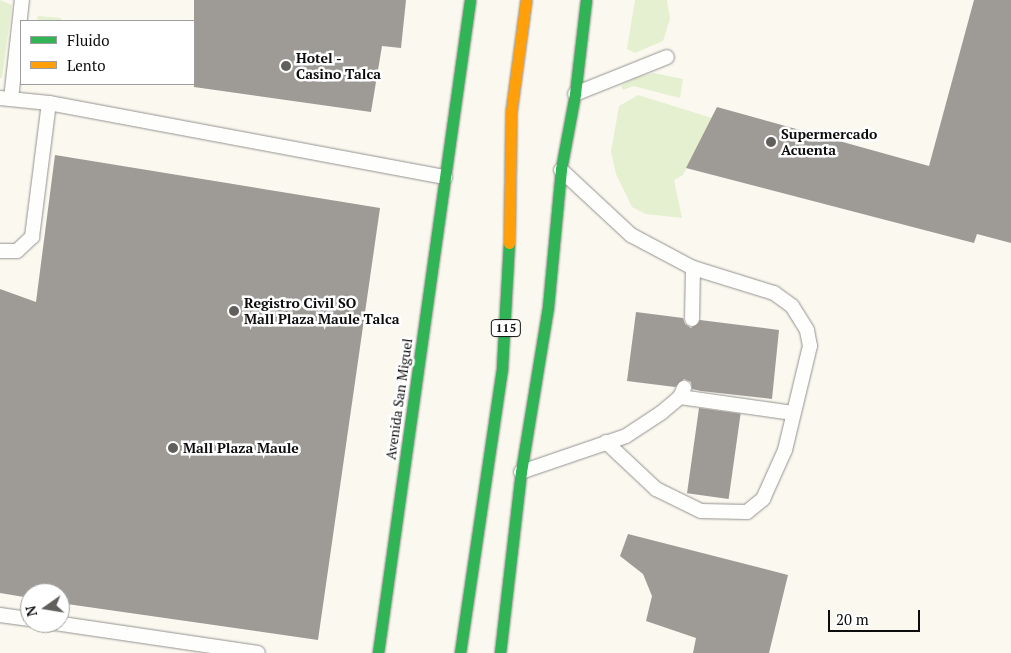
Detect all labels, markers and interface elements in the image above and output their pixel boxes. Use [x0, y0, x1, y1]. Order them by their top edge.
legend [20, 20, 195, 85]
text: Fluido [67, 30, 109, 50]
place label: Hotel - Casino Talca [296, 50, 381, 82]
text: Lento [67, 55, 106, 75]
marker: Hotel - Casino Talca [280, 60, 292, 72]
place label: Supermercado Acuenta [781, 126, 877, 158]
marker: Supermercado Acuenta [765, 136, 777, 148]
place label: Registro Civil SO Mall Plaza Maule Talca [244, 295, 400, 328]
marker: Registro Civil SO Mall Plaza Maule Talca [228, 305, 240, 317]
road number: 115 [490, 318, 522, 338]
street label: Avenida San Miguel [382, 337, 416, 461]
place label: Mall Plaza Maule [183, 440, 299, 456]
marker: Mall Plaza Maule [167, 442, 179, 454]
north arrow [20, 583, 70, 633]
scale bar [831, 600, 924, 632]
text: N [20, 604, 41, 619]
text: 20 m [836, 609, 869, 629]

